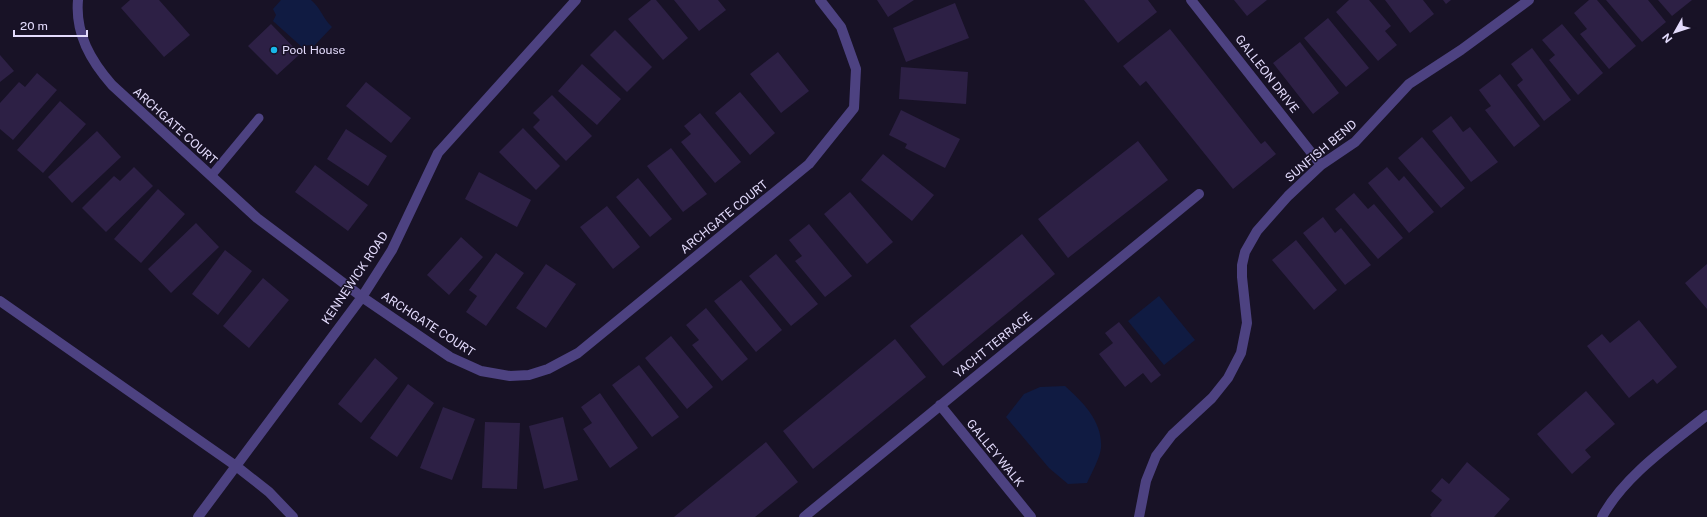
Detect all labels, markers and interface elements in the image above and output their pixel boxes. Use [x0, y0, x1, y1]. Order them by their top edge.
scale bar [14, 12, 87, 38]
north arrow [1655, 12, 1695, 52]
text: 20 m [20, 19, 48, 33]
text: N [1660, 31, 1675, 45]
street label: GALLEON DRIVE [1232, 32, 1302, 116]
place label: Pool House [282, 43, 346, 57]
marker: Pool House [269, 45, 279, 55]
street label: ARCHGATE COURT [130, 85, 220, 167]
street label: SUNFISH BEND [1282, 117, 1360, 185]
street label: ARCHGATE COURT [678, 178, 770, 256]
street label: KENNEWICK ROAD [319, 229, 391, 327]
street label: ARCHGATE COURT [379, 289, 477, 359]
street label: YACHT TERRACE [951, 309, 1035, 381]
street label: GALLEY WALK [964, 417, 1026, 489]

